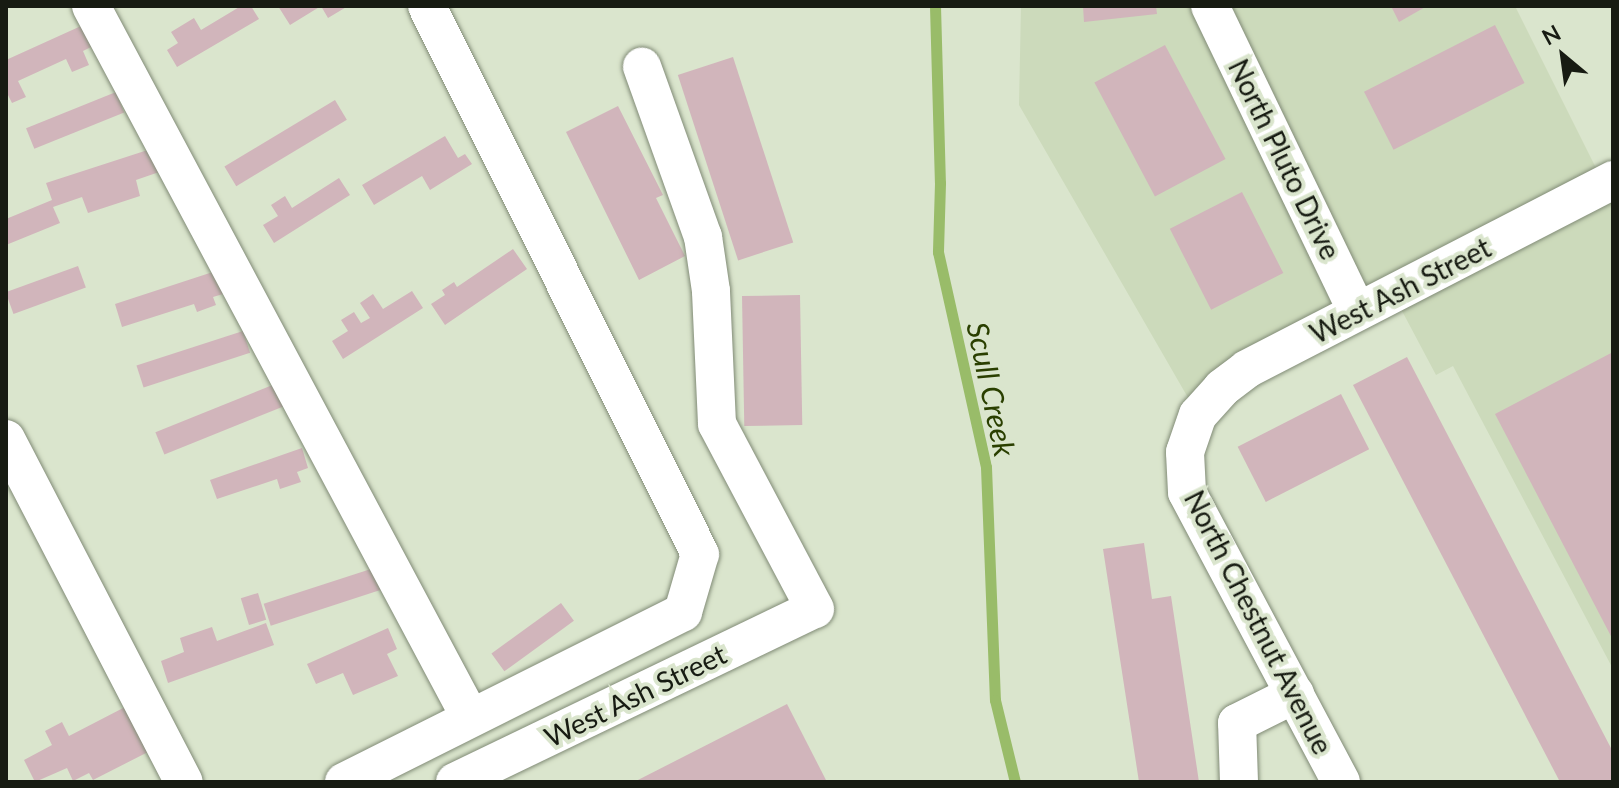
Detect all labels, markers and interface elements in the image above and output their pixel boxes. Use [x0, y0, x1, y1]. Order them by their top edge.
north arrow [1523, 16, 1603, 96]
text: N [1537, 19, 1565, 50]
street label: North Pluto Drive [1222, 53, 1348, 265]
street label: West Ash Street [1304, 230, 1496, 350]
water label: Scull Creek [960, 319, 1024, 459]
street label: North Chestnut Avenue [1178, 484, 1340, 760]
street label: West Ash Street [538, 636, 732, 754]

